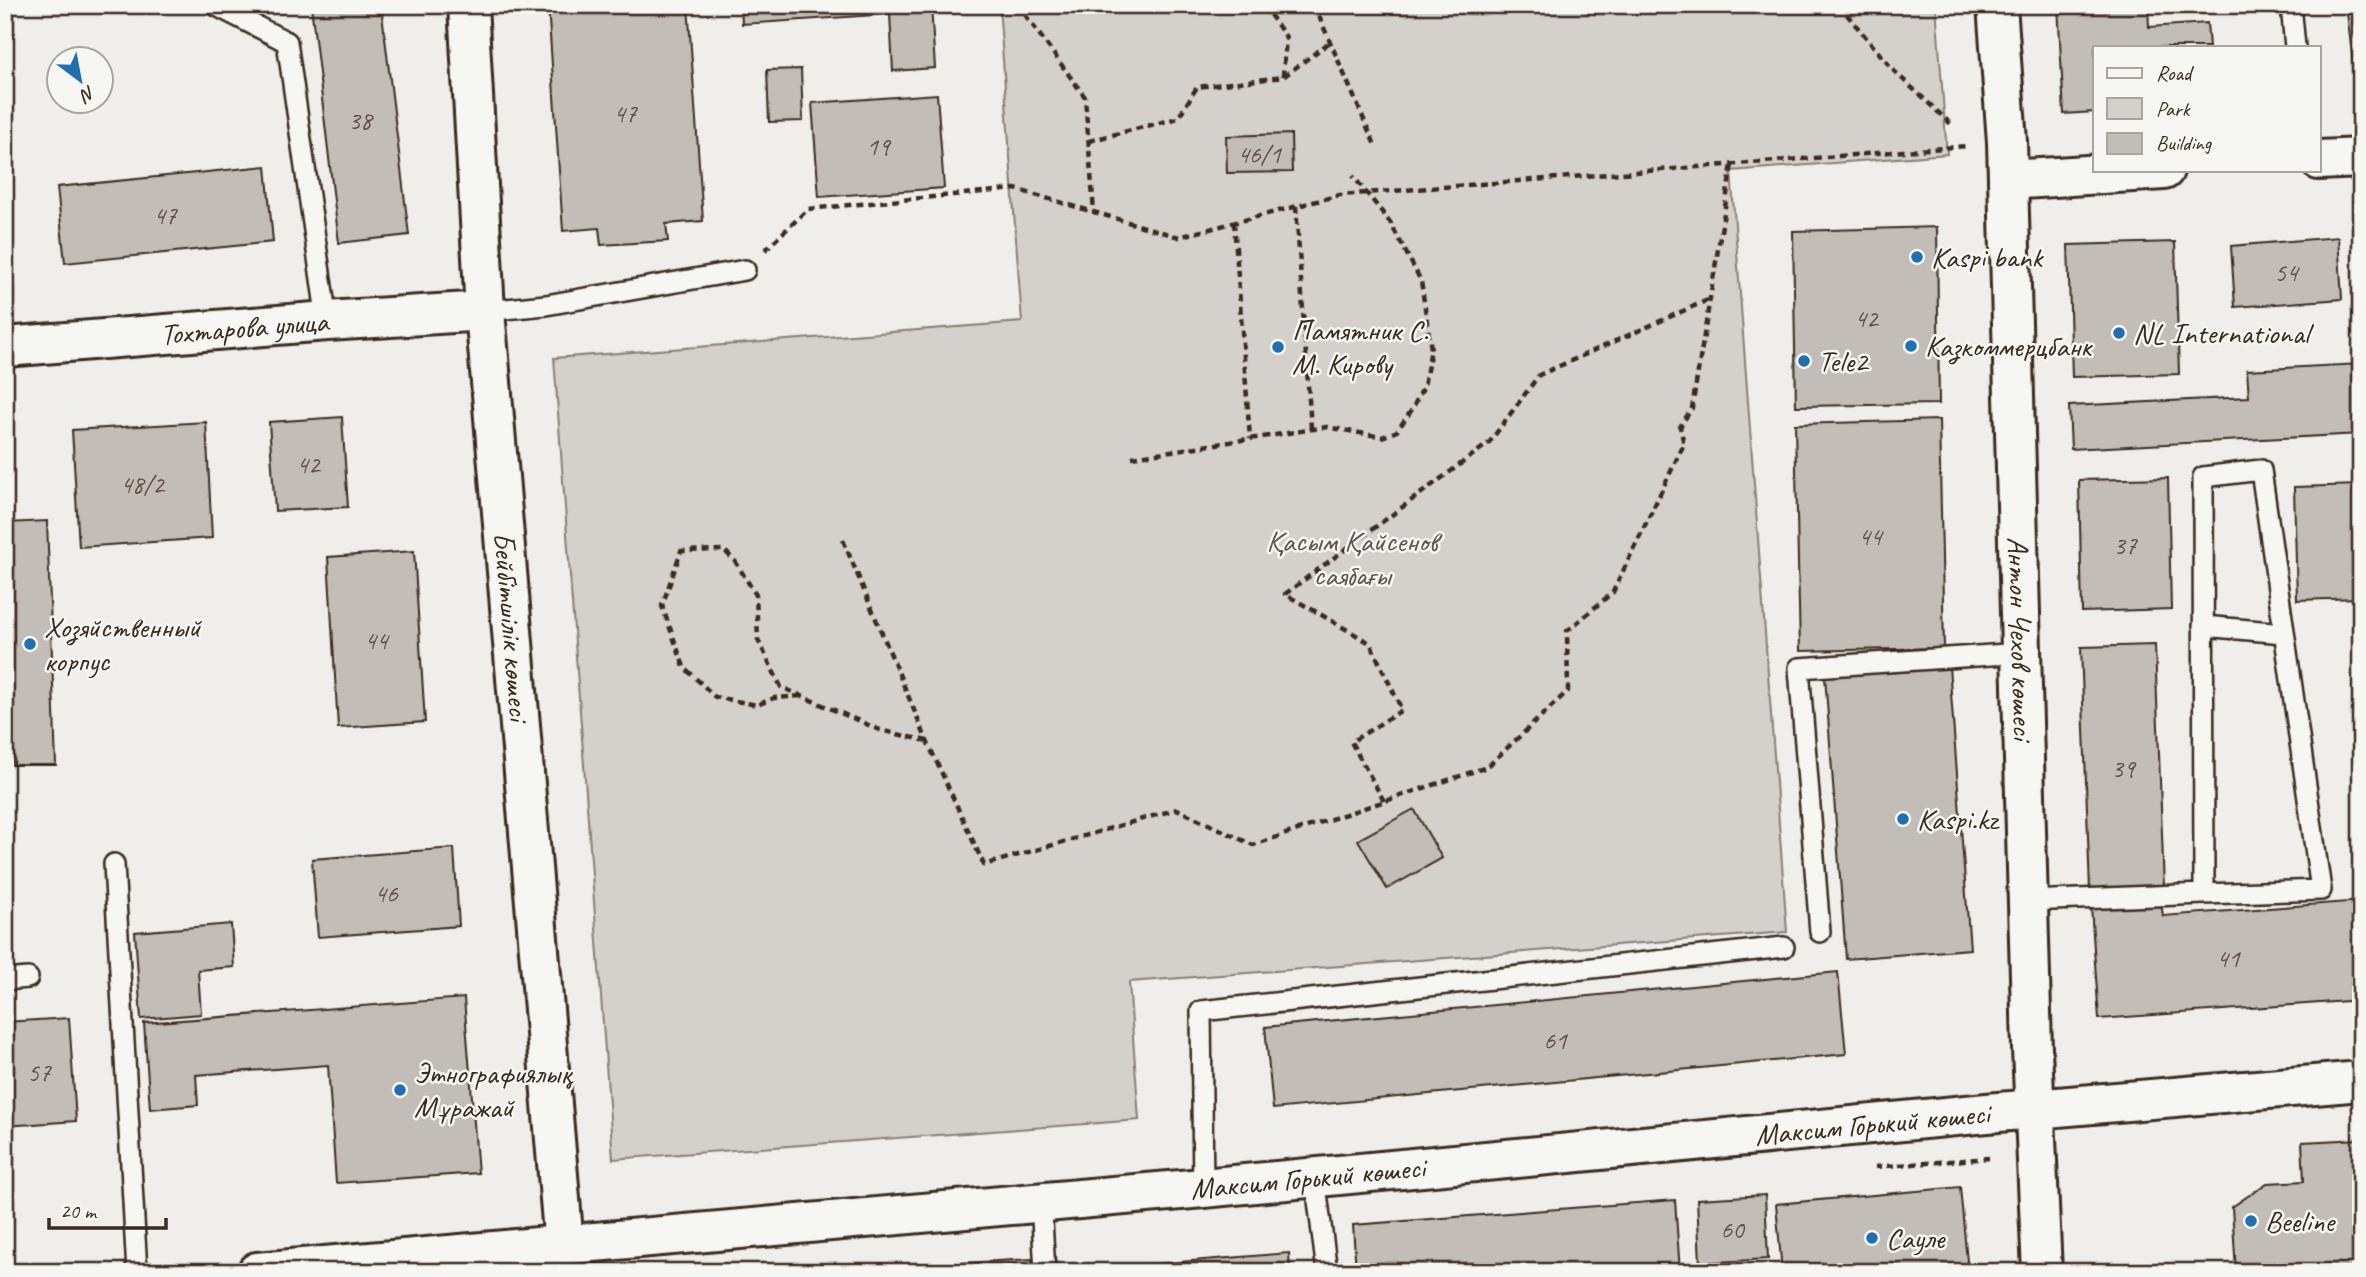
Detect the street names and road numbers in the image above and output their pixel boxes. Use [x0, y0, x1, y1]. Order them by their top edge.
street label: Тохтарова улица [159, 302, 331, 353]
street label: Бейбітшілік көшесі [485, 531, 539, 726]
street label: Антон Чехов көшесі [1999, 536, 2043, 744]
street label: Максим Горький көшесі [1753, 1094, 1995, 1154]
street label: Максим Горький көшесі [1189, 1148, 1430, 1208]

